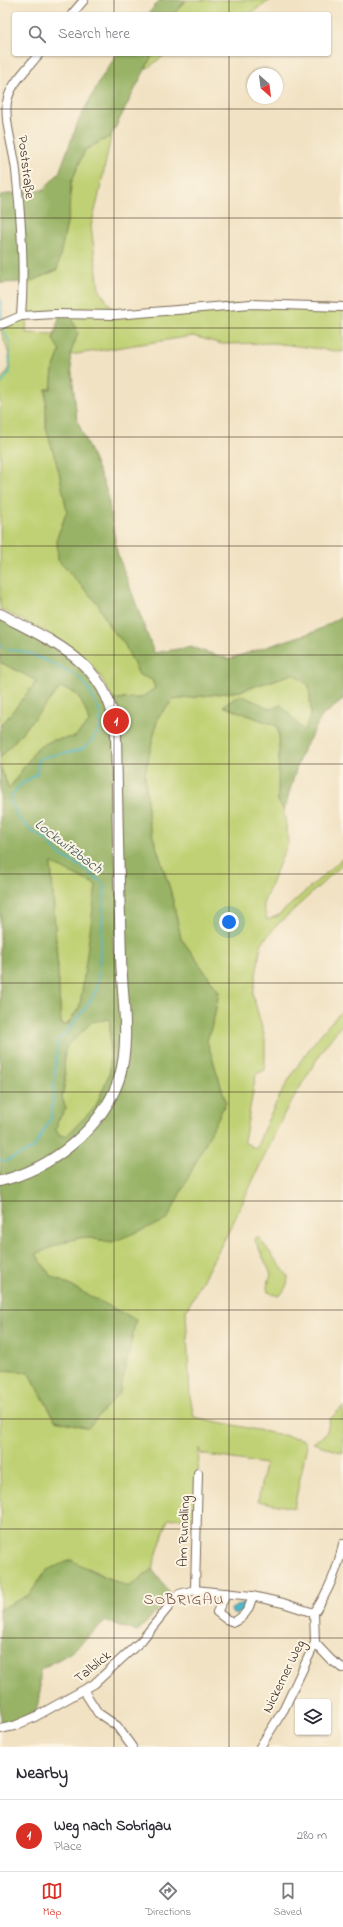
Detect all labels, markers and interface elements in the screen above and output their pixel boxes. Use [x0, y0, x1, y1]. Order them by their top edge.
search box [12, 12, 331, 56]
icon: search [26, 23, 48, 45]
text: Search here [58, 23, 130, 45]
north arrow [247, 68, 283, 104]
street label: Poststraße [11, 134, 40, 201]
pin: 1 [103, 706, 129, 736]
water label: Lockwitzbach [30, 814, 108, 880]
your location [219, 912, 239, 932]
street label: Am Rundling [173, 1495, 197, 1567]
district label: SOBRIGAU [143, 1588, 225, 1612]
street label: Nickerner Weg [258, 1636, 312, 1717]
street label: Talblick [70, 1645, 117, 1689]
map controls [295, 1699, 331, 1735]
button: layers [295, 1699, 331, 1735]
text: Nearby [16, 1761, 68, 1786]
text: Weg nach Sobrigau [54, 1815, 172, 1837]
text: 1 [27, 1826, 31, 1845]
text: 280 m [297, 1826, 327, 1845]
text: Place [54, 1837, 82, 1856]
tab: Map [41, 1880, 63, 1920]
tab: Directions [145, 1880, 191, 1920]
tab: Saved [273, 1880, 302, 1920]

